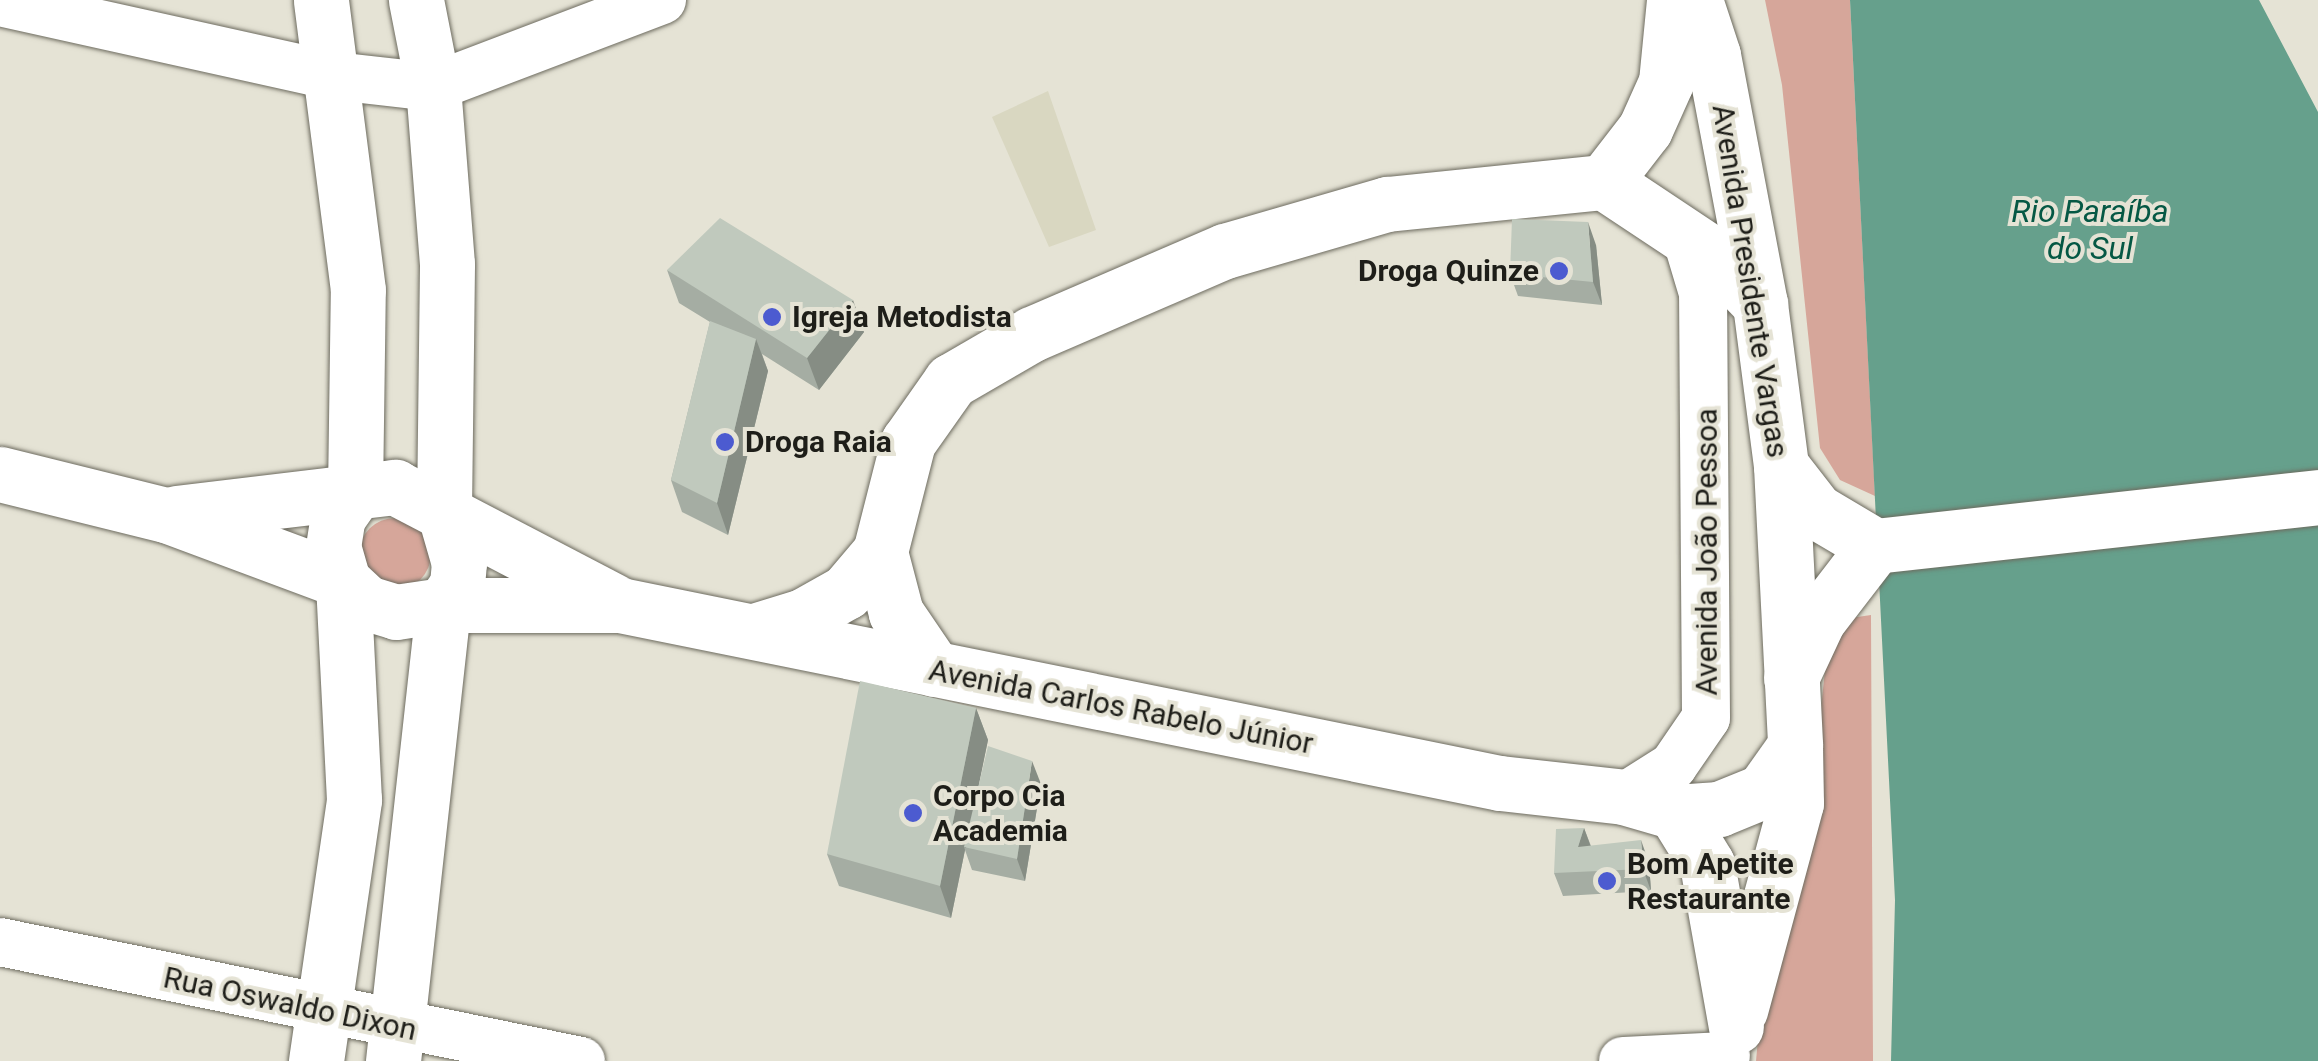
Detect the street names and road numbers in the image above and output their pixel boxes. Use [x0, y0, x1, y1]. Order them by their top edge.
street label: Avenida Presidente Vargas [1704, 102, 1796, 460]
street label: Avenida João Pessoa [1689, 408, 1725, 696]
street label: Avenida Carlos Rabelo Júnior [926, 652, 1316, 762]
street label: Rua Oswaldo Dixon [160, 960, 420, 1048]

